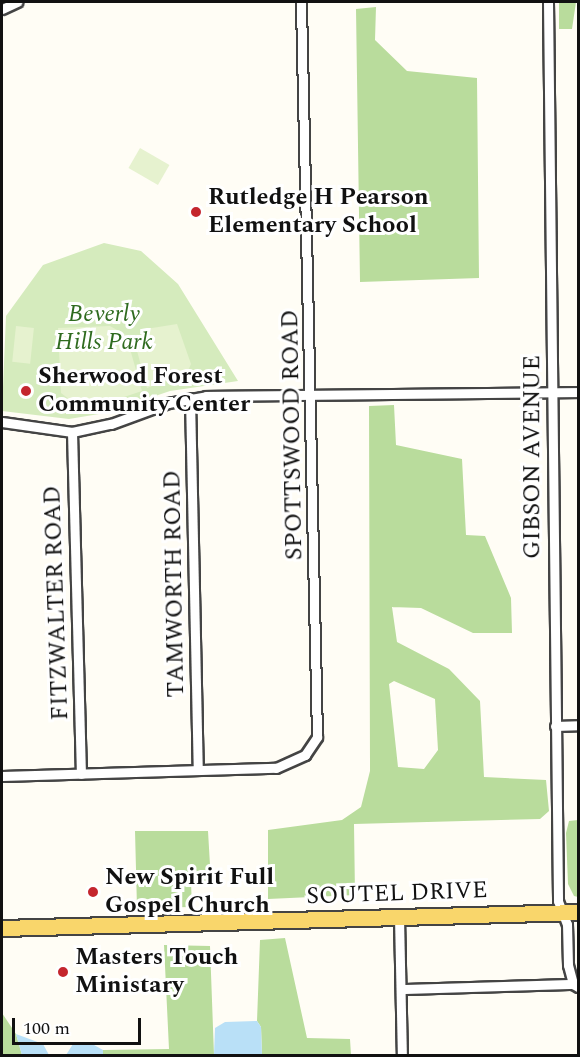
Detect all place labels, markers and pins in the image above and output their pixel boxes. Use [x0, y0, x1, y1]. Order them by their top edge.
place label: Rutledge H Pearson Elementary School [208, 184, 429, 240]
marker: Rutledge H Pearson Elementary School [189, 205, 203, 219]
place label: Sherwood Forest Community Center [38, 363, 250, 419]
marker: Sherwood Forest Community Center [19, 384, 33, 398]
place label: New Spirit Full Gospel Church [105, 864, 274, 920]
marker: New Spirit Full Gospel Church [86, 885, 100, 899]
place label: Masters Touch Ministary [75, 944, 238, 1000]
marker: Masters Touch Ministary [56, 965, 70, 979]

